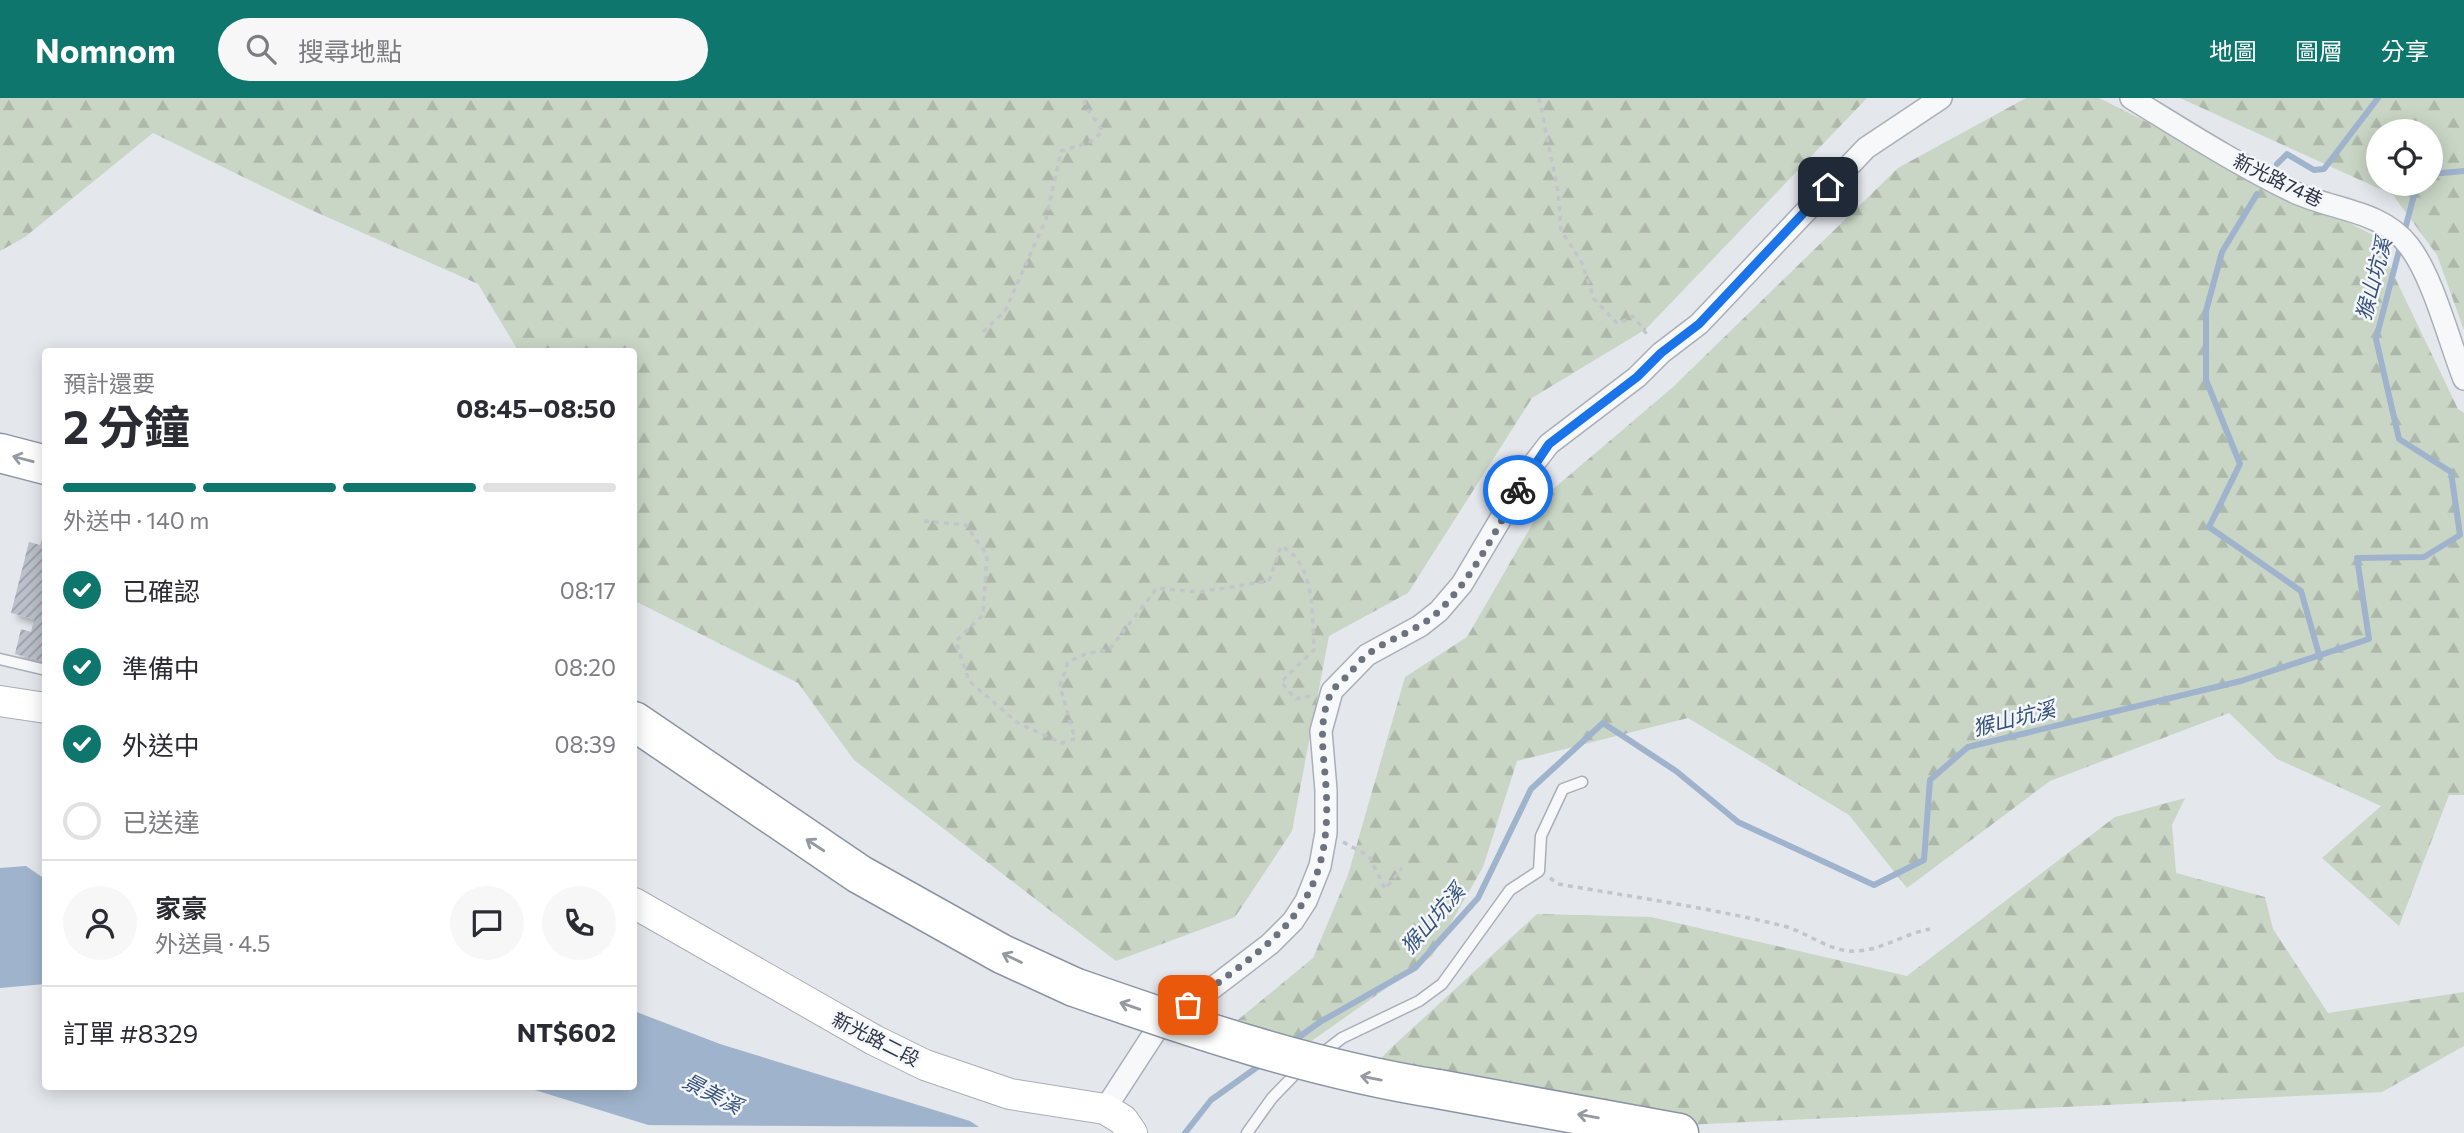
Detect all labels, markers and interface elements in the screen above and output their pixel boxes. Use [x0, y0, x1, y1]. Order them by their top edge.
search box [218, 18, 708, 81]
text: Nomnom [35, 29, 176, 70]
icon: search [242, 30, 280, 68]
text: 搜尋地點 [298, 35, 402, 66]
text: 地圖 [2209, 36, 2257, 65]
text: 圖層 [2295, 36, 2343, 65]
text: 分享 [2381, 36, 2429, 65]
map controls [2366, 119, 2443, 196]
button: locate [2366, 119, 2443, 196]
street label: 新光路74巷 [2230, 148, 2327, 211]
pin [1798, 157, 1858, 217]
icon: home [1809, 168, 1847, 206]
water label: 猴山坑溪 [2350, 232, 2396, 322]
text: 預計還要 [63, 369, 155, 397]
text: 08:45–08:50 [456, 392, 616, 423]
text: 2 分鐘 [63, 397, 190, 453]
one-way arrow [12, 452, 35, 465]
courier [1483, 455, 1553, 525]
icon: bike [1499, 471, 1537, 509]
text: 外送中 · 140 m [63, 506, 209, 534]
icon: check [63, 571, 101, 609]
text: 已確認 [122, 575, 200, 606]
text: 08:17 [560, 576, 616, 604]
icon: check [63, 648, 101, 686]
text: 準備中 [122, 652, 200, 683]
text: 08:20 [554, 653, 616, 681]
water label: 猴山坑溪 [1970, 695, 2060, 740]
icon: check [63, 725, 101, 763]
text: 外送中 [122, 729, 200, 760]
text: 08:39 [555, 730, 616, 758]
text: 已送達 [122, 806, 200, 837]
one-way arrow [805, 838, 825, 852]
water label: 猴山坑溪 [1395, 876, 1471, 958]
button: person [63, 886, 137, 960]
button: chat [450, 886, 524, 960]
button: phone [542, 886, 616, 960]
text: 家豪 [155, 892, 207, 923]
text: 外送員 · 4.5 [155, 929, 271, 957]
one-way arrow [1002, 951, 1023, 964]
pin [1158, 975, 1218, 1035]
icon: bag [1169, 986, 1207, 1024]
one-way arrow [1119, 999, 1141, 1011]
street label: 新光路二段 [829, 1007, 924, 1070]
text: NT$602 [517, 1016, 616, 1047]
text: 訂單 #8329 [63, 1017, 198, 1048]
water label: 景美溪 [679, 1067, 749, 1119]
one-way arrow [1360, 1070, 1383, 1084]
one-way arrow [1577, 1109, 1600, 1122]

